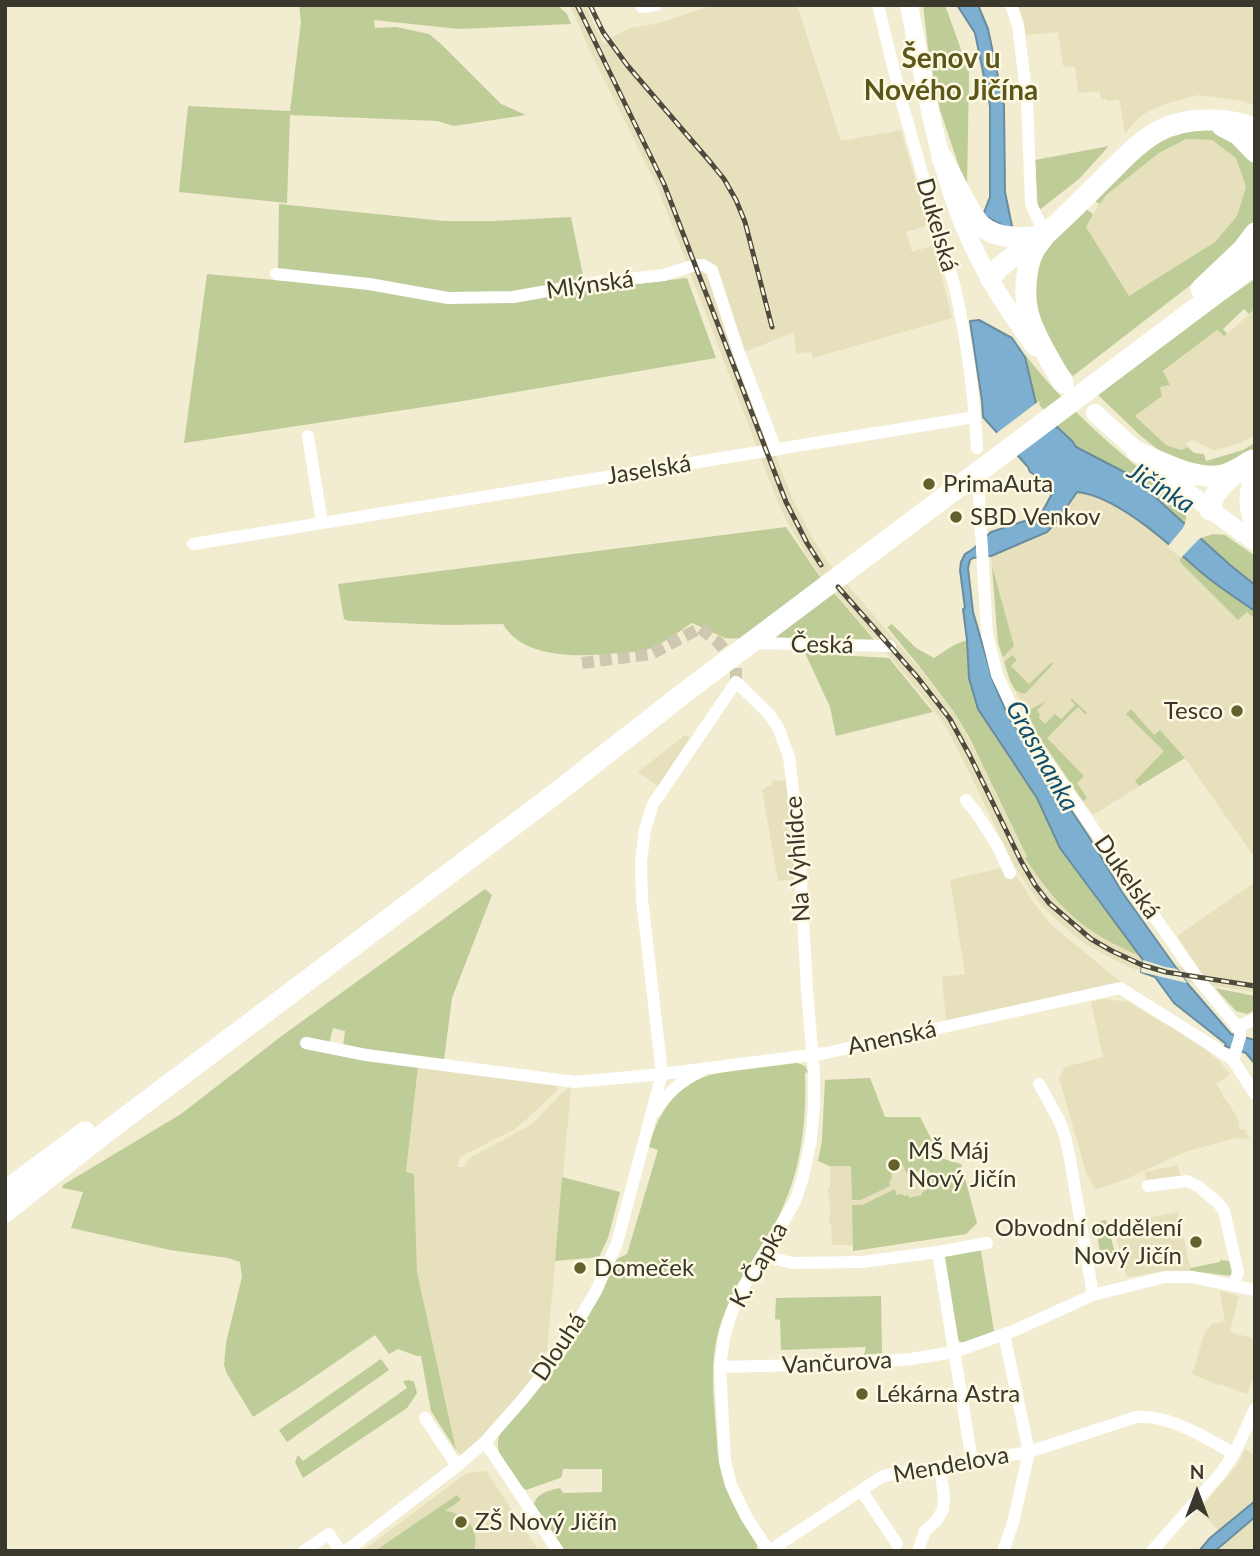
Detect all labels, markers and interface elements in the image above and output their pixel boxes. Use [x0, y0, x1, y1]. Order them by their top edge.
district label: Šenov u Nového Jičína [864, 42, 1038, 108]
street label: Dukelská [910, 175, 964, 275]
street label: Mlýnská [544, 265, 636, 305]
street label: Jaselská [605, 449, 693, 491]
water label: Jičínka [1122, 455, 1200, 521]
place label: PrimaAuta [943, 470, 1053, 498]
marker: PrimaAuta [921, 476, 937, 492]
place label: SBD Venkov [970, 503, 1101, 531]
marker: SBD Venkov [948, 509, 964, 525]
street label: Česká [790, 630, 854, 660]
water label: Grasmanka [999, 695, 1085, 817]
place label: Tesco [1164, 697, 1223, 725]
marker: Tesco [1229, 703, 1245, 719]
street label: Na Vyhlídce [779, 795, 817, 923]
street label: Dukelská [1088, 830, 1166, 924]
street label: Anenská [845, 1015, 939, 1061]
place label: MŠ Máj Nový Jičín [908, 1137, 1016, 1193]
marker: MŠ Máj Nový Jičín [886, 1157, 902, 1173]
place label: Obvodní oddělení Nový Jičín [995, 1214, 1182, 1270]
street label: K. Čapka [724, 1217, 794, 1313]
marker: Obvodní oddělení Nový Jičín [1188, 1234, 1204, 1250]
place label: Domeček [594, 1254, 694, 1282]
marker: Domeček [572, 1260, 588, 1276]
street label: Dlouhá [526, 1307, 592, 1387]
street label: Vančurova [781, 1346, 893, 1380]
place label: Lékárna Astra [876, 1380, 1020, 1408]
marker: Lékárna Astra [854, 1386, 870, 1402]
street label: Mendelova [891, 1441, 1011, 1489]
north arrow [1162, 1458, 1232, 1528]
text: N [1190, 1460, 1204, 1483]
place label: ZŠ Nový Jičín [475, 1508, 617, 1536]
marker: ZŠ Nový Jičín [453, 1514, 469, 1530]

